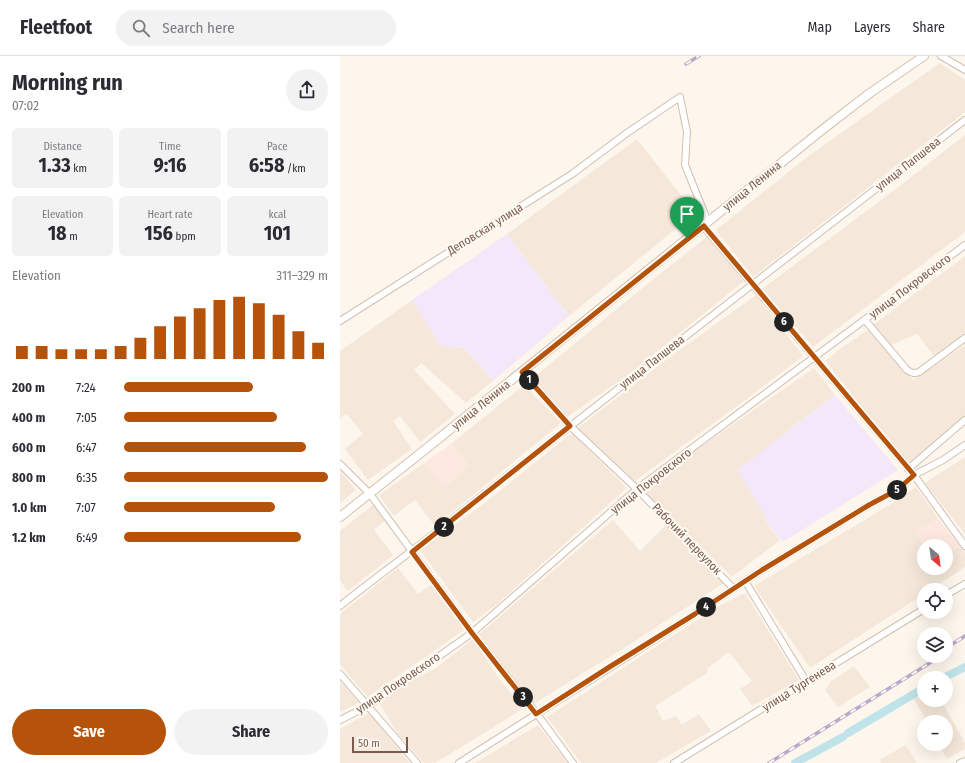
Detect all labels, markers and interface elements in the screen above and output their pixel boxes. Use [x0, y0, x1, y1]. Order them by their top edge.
search box [116, 10, 396, 46]
text: Fleetfoot [20, 16, 92, 39]
icon: search [130, 17, 152, 39]
text: Search here [162, 19, 235, 37]
text: Map [808, 19, 832, 36]
text: Layers [854, 19, 890, 36]
text: Share [912, 19, 945, 36]
text: Morning run [12, 69, 123, 96]
button: share [286, 69, 328, 111]
text: 07:02 [12, 98, 39, 113]
street label: улица Папшева [873, 134, 943, 194]
text: Distance [43, 140, 82, 153]
text: Time [159, 140, 181, 153]
text: Pace [267, 140, 288, 153]
text: 1.33 [38, 153, 71, 177]
text: 9:16 [153, 153, 187, 177]
text: 6:58 [249, 153, 284, 177]
street label: улица Ленина [720, 158, 784, 214]
text: km [71, 162, 87, 175]
text: /km [284, 162, 306, 175]
pin [670, 197, 704, 238]
street label: Деповская улица [444, 200, 526, 258]
icon: arrive [676, 203, 698, 225]
text: Elevation [42, 208, 83, 221]
text: Heart rate [147, 208, 193, 221]
text: kcal [268, 208, 286, 221]
text: 18 [48, 221, 67, 245]
text: 156 [144, 221, 173, 245]
text: 101 [264, 221, 291, 245]
text: m [67, 230, 78, 243]
text: bpm [173, 230, 196, 243]
street label: улица Покровского [867, 251, 953, 321]
text: Elevation [12, 268, 61, 283]
text: 311–329 m [276, 268, 328, 283]
pin: 6 [774, 312, 794, 332]
text: 6 [781, 315, 787, 328]
street label: улица Папшева [617, 332, 687, 392]
pin: 1 [519, 370, 539, 390]
text: 1 [527, 373, 531, 386]
street label: улица Ленина [449, 377, 513, 433]
text: 200 m [12, 380, 45, 395]
text: 7:24 [76, 380, 96, 395]
text: 400 m [12, 410, 46, 425]
text: 7:05 [76, 410, 97, 425]
text: 600 m [12, 440, 46, 455]
text: 6:47 [76, 440, 96, 455]
street label: улица Покровского [608, 445, 694, 517]
text: 800 m [12, 470, 46, 485]
text: 6:35 [76, 470, 97, 485]
pin: 5 [887, 480, 907, 500]
text: 5 [894, 483, 900, 496]
text: 1.0 km [12, 500, 47, 515]
text: 7:07 [76, 500, 96, 515]
street label: Рабочий переулок [649, 500, 725, 578]
pin: 2 [434, 517, 454, 537]
text: 2 [441, 520, 447, 533]
text: 1.2 km [12, 530, 46, 545]
text: 6:49 [76, 530, 98, 545]
north arrow [917, 539, 953, 575]
map controls [917, 539, 953, 751]
button: locate [917, 583, 953, 619]
pin: 4 [696, 597, 716, 617]
text: 4 [703, 600, 709, 613]
button: layers [917, 627, 953, 663]
street label: улица Покровского [353, 650, 443, 716]
street label: улица Тургенева [760, 658, 838, 714]
button: + [917, 671, 953, 707]
pin: 3 [513, 687, 533, 707]
text: 3 [520, 690, 526, 703]
button: Save [12, 709, 166, 755]
button: Share [174, 709, 328, 755]
button: − [917, 715, 953, 751]
scale bar [352, 735, 408, 754]
text: 50 m [358, 737, 380, 750]

